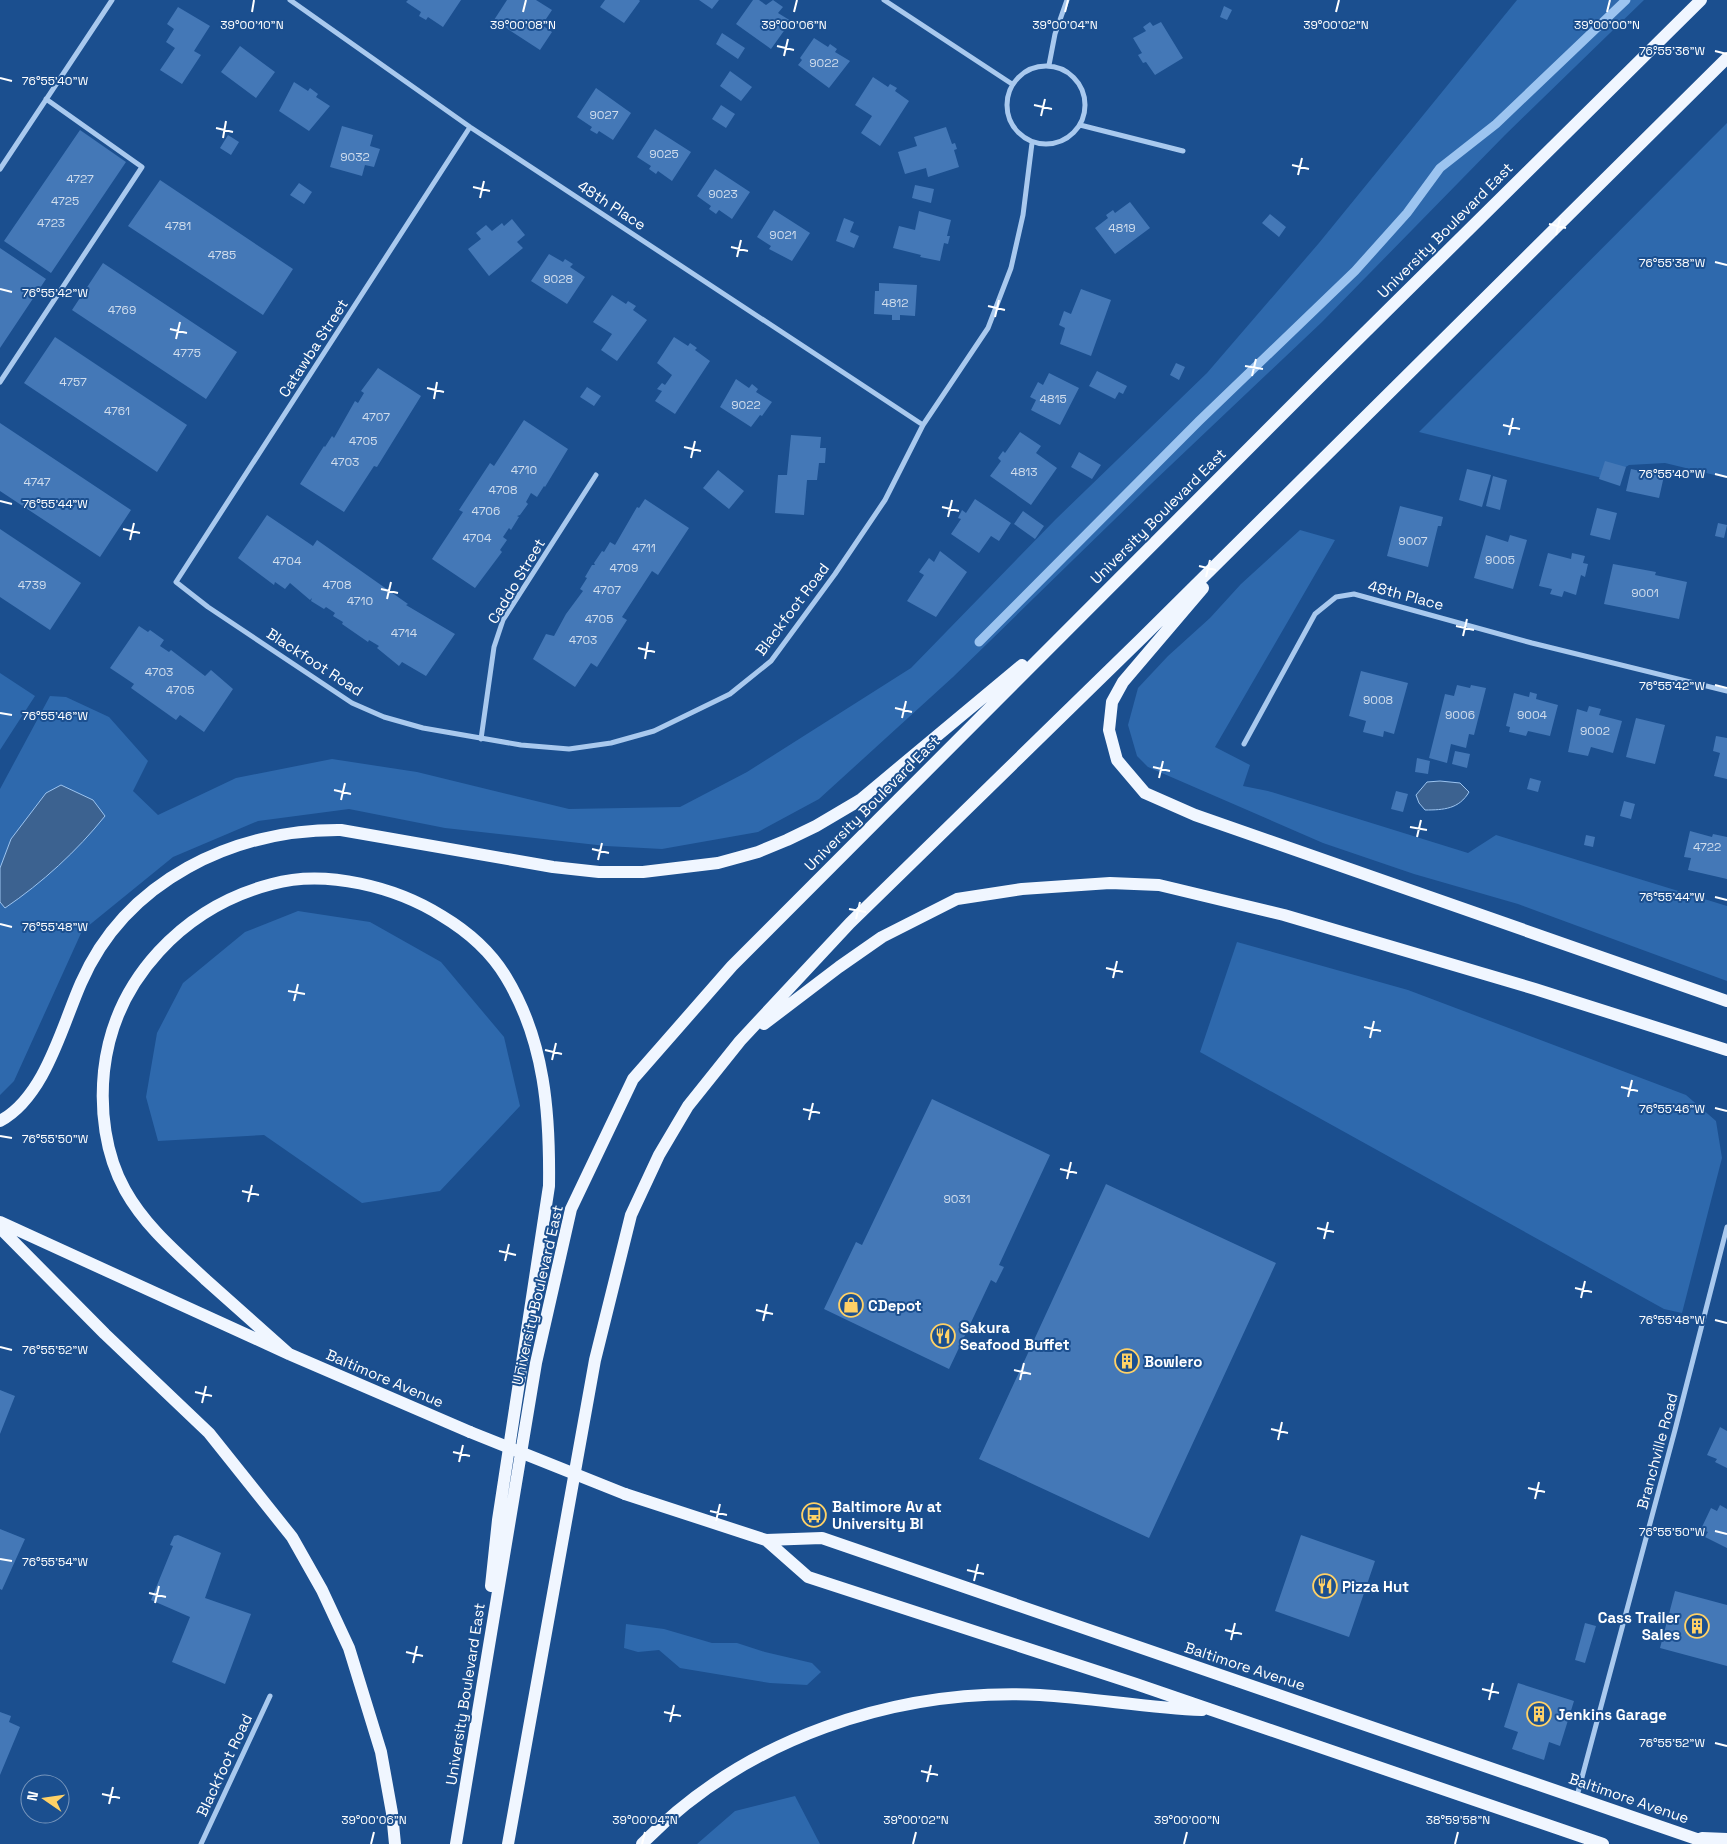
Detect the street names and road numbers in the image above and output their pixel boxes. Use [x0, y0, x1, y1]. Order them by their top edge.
street label: University Boulevard East [1373, 158, 1517, 302]
street label: 48th Place [574, 176, 650, 234]
street label: Catawba Street [274, 295, 352, 401]
street label: University Boulevard East [1086, 444, 1230, 588]
street label: Caddo Street [483, 535, 549, 627]
street label: Blackfoot Road [751, 559, 833, 659]
street label: 48th Place [1366, 576, 1446, 614]
street label: Blackfoot Road [263, 624, 367, 700]
street label: University Boulevard East [800, 731, 944, 875]
street label: University Boulevard East [507, 1203, 567, 1387]
street label: Baltimore Avenue [323, 1345, 447, 1411]
street label: Branchville Road [1632, 1391, 1682, 1511]
street label: University Boulevard East [441, 1601, 489, 1786]
street label: Baltimore Avenue [1182, 1638, 1308, 1695]
street label: Blackfoot Road [192, 1711, 256, 1819]
street label: Baltimore Avenue [1566, 1769, 1692, 1828]

